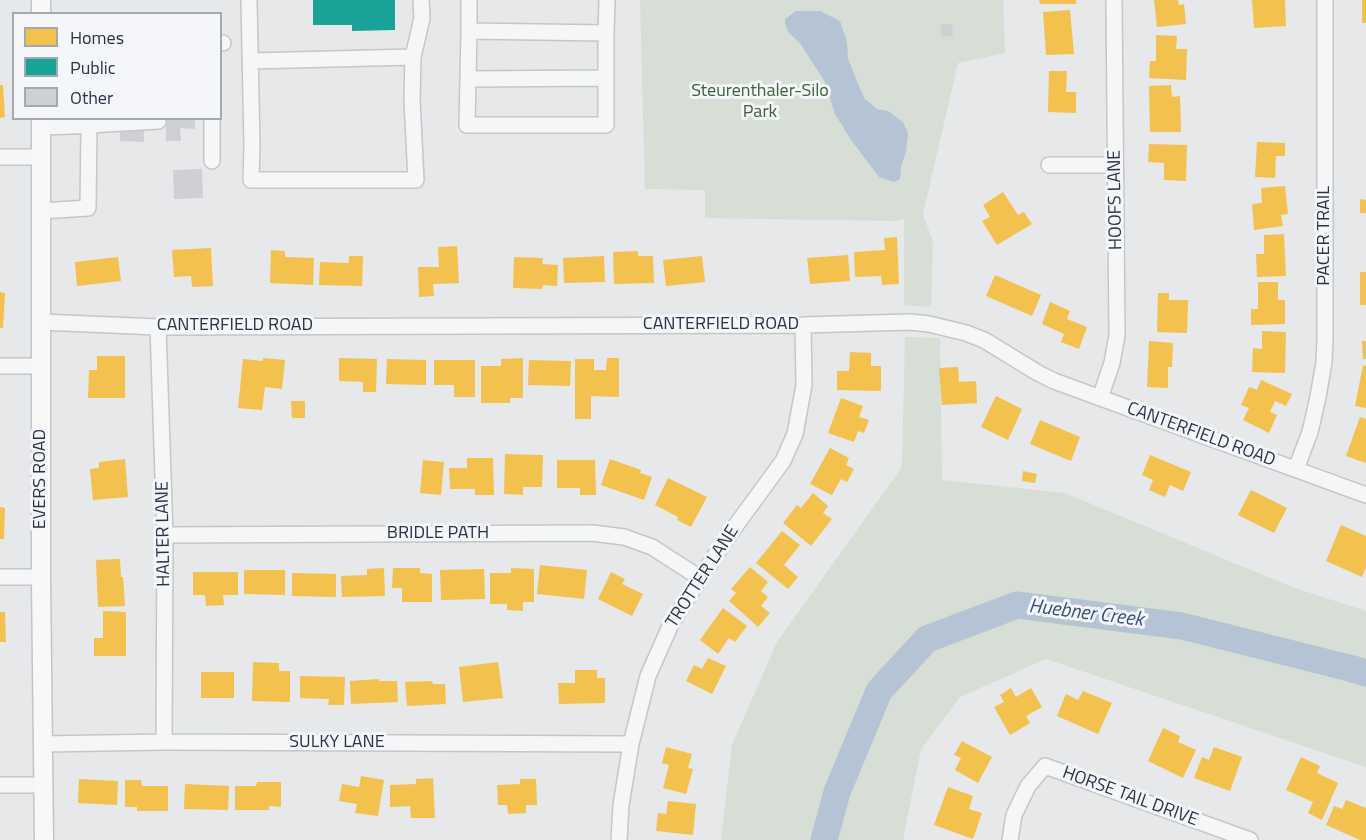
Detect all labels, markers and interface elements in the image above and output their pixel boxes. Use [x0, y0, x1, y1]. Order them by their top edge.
legend [12, 12, 222, 120]
text: Homes [70, 24, 124, 51]
text: Public [70, 54, 116, 81]
park label: Steurenthaler-Silo Park [691, 81, 829, 124]
text: Other [70, 84, 113, 111]
street label: HOOFS LANE [1104, 150, 1128, 250]
street label: PACER TRAIL [1314, 186, 1336, 286]
street label: CANTERFIELD ROAD [643, 314, 799, 336]
street label: CANTERFIELD ROAD [157, 315, 313, 337]
street label: CANTERFIELD ROAD [1124, 398, 1278, 472]
street label: EVERS ROAD [30, 429, 52, 529]
street label: HALTER LANE [152, 481, 176, 587]
street label: TROTTER LANE [662, 522, 744, 632]
street label: BRIDLE PATH [387, 523, 489, 545]
water label: Huebner Creek [1027, 595, 1145, 633]
street label: SULKY LANE [289, 732, 385, 754]
street label: HORSE TAIL DRIVE [1059, 762, 1201, 832]

